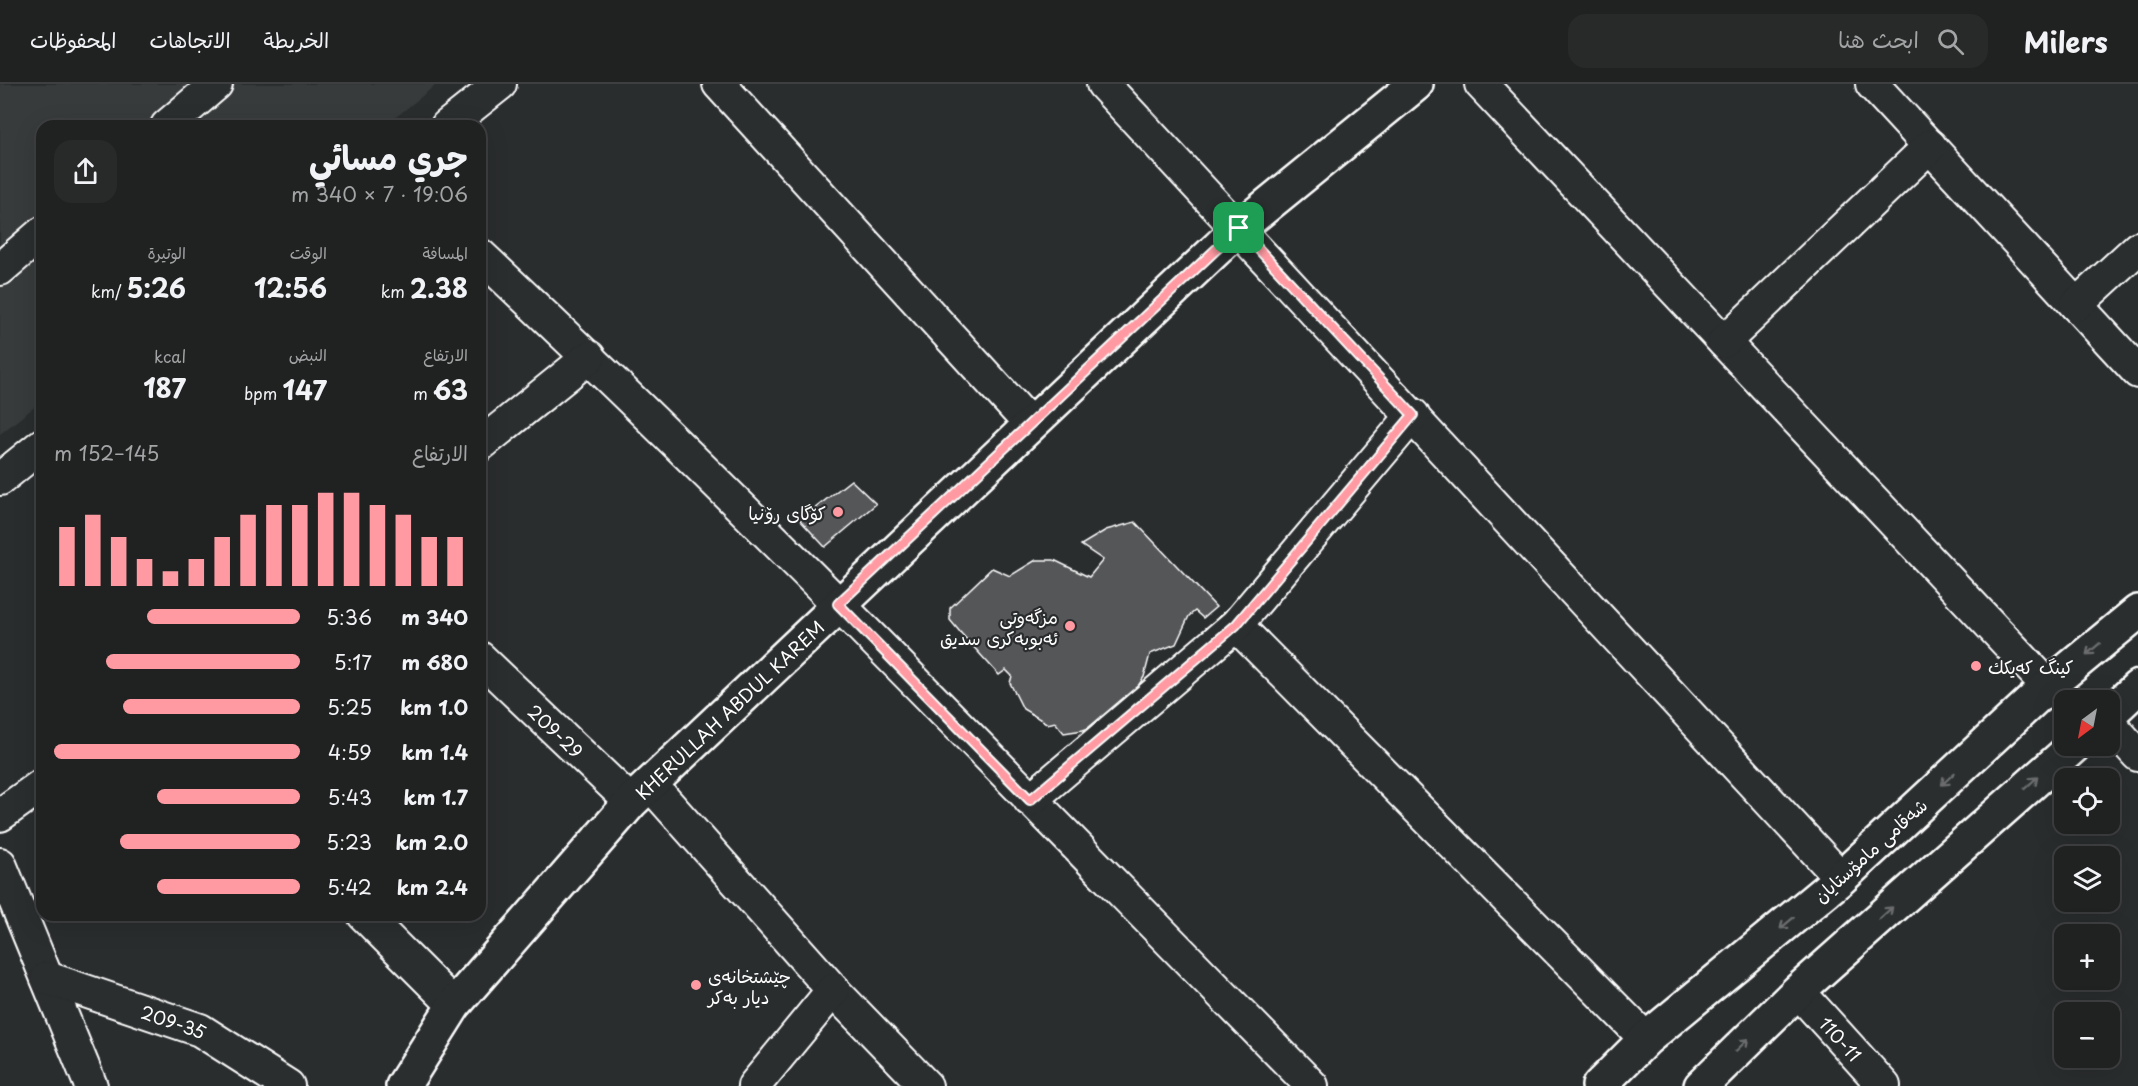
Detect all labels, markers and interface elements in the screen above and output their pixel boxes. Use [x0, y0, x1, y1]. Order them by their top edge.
search box [1568, 14, 1988, 68]
text: Milers [2024, 20, 2108, 63]
text: ابحث هنا [1838, 22, 1919, 55]
text: المحفوظات [30, 23, 116, 55]
text: الاتجاهات [149, 23, 231, 55]
text: الخريطة [264, 23, 329, 55]
icon: search [1934, 25, 1967, 58]
text: جري مسائي [309, 131, 468, 181]
button: share [54, 140, 117, 203]
text: 19:06 · 7 × 340 m [291, 179, 468, 209]
pin [1213, 202, 1264, 253]
icon: arrive [1222, 211, 1255, 244]
text: الوتيرة [147, 240, 186, 264]
text: الوقت [290, 240, 327, 264]
text: المسافة [422, 240, 468, 264]
text: 5:26 [127, 268, 186, 307]
text: 12:56 [254, 268, 327, 307]
text: 2.38 [410, 268, 468, 307]
text: /km [91, 279, 127, 303]
text: km [381, 279, 410, 303]
text: النبض [289, 342, 327, 366]
text: الارتفاع [423, 342, 468, 366]
text: kcal [154, 344, 186, 368]
text: 187 [143, 368, 186, 407]
text: 147 [283, 370, 327, 409]
text: 63 [433, 370, 468, 409]
text: bpm [244, 381, 283, 405]
text: m [413, 381, 433, 405]
text: 145–152 m [54, 438, 159, 468]
text: الارتفاع [412, 438, 468, 468]
place label: کۆگای رۆنیا [748, 499, 826, 526]
marker: کۆگای رۆنیا [831, 505, 845, 519]
text: 5:36 [326, 602, 372, 632]
text: 340 m [401, 602, 468, 632]
place label: مزگەوتی ئەبوبەکری سدیق [940, 603, 1058, 651]
street label: KHERULLAH ABDUL KAREM [629, 614, 830, 805]
marker: مزگەوتی ئەبوبەکری سدیق [1063, 619, 1077, 633]
one-way arrow [2086, 642, 2101, 656]
text: 5:17 [334, 647, 372, 677]
text: 680 m [401, 647, 468, 677]
place label: کينگ کەیکك [1988, 653, 2074, 680]
marker: کينگ کەیکك [1969, 659, 1983, 673]
north arrow [2054, 690, 2120, 756]
map controls [2054, 690, 2120, 1068]
text: 5:25 [327, 692, 372, 722]
text: 1.0 km [400, 692, 468, 722]
street label: 209-29 [522, 697, 590, 763]
text: 4:59 [328, 737, 372, 767]
text: 1.4 km [402, 737, 468, 767]
button: locate [2054, 768, 2120, 834]
one-way arrow [1940, 772, 1955, 786]
one-way arrow [2023, 776, 2038, 790]
text: 5:43 [328, 782, 372, 812]
text: 1.7 km [404, 782, 468, 812]
street label: شەقامی مامۆستایان [1807, 791, 1933, 909]
text: 5:23 [326, 827, 372, 857]
text: 2.0 km [395, 827, 468, 857]
button: layers [2054, 846, 2120, 912]
text: 5:42 [327, 872, 372, 902]
text: 2.4 km [397, 872, 468, 902]
one-way arrow [1878, 906, 1893, 920]
one-way arrow [1780, 916, 1795, 930]
button: + [2054, 924, 2120, 990]
place label: چێشتخانەی دیار بەکر [706, 962, 791, 1010]
marker: چێشتخانەی دیار بەکر [689, 978, 703, 992]
street label: 209-35 [138, 997, 212, 1045]
button: − [2054, 1002, 2120, 1068]
street label: 110-11 [1813, 1010, 1868, 1067]
one-way arrow [1735, 1038, 1750, 1052]

